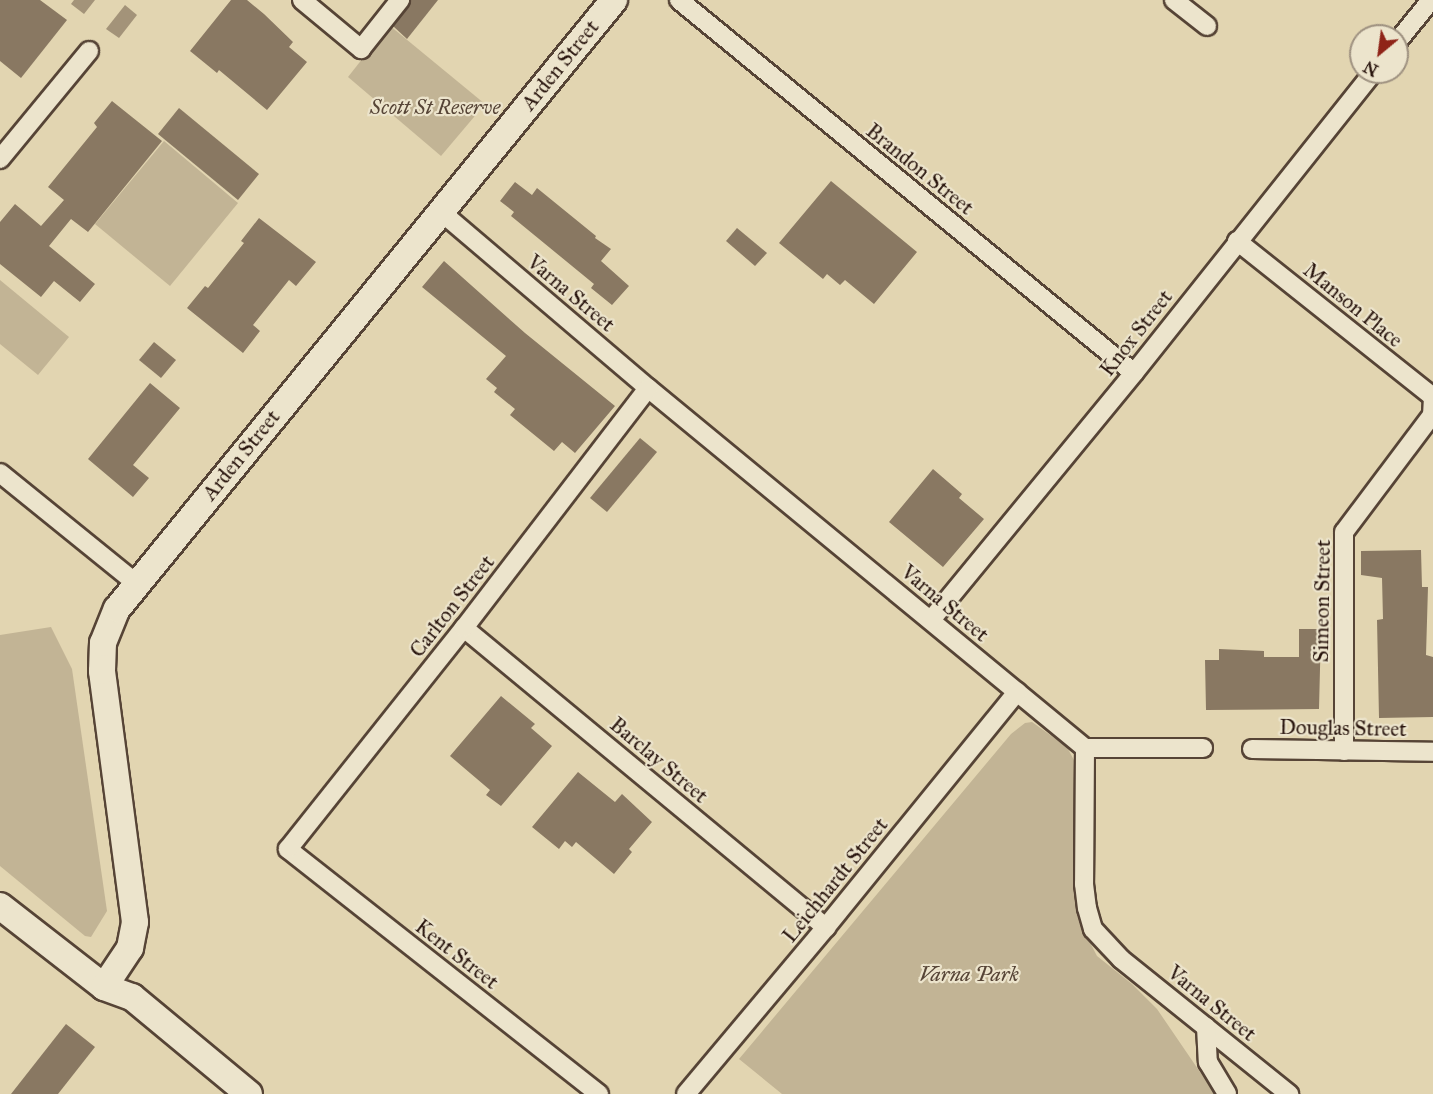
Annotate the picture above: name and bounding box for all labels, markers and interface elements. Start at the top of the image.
street label: Arden Street [516,15,604,115]
north arrow [1349,24,1409,84]
text: N [1360,57,1382,80]
park label: Scott St Reserve [370,94,500,120]
street label: Brandon Street [861,118,979,220]
street label: Varna Street [522,249,620,337]
street label: Manson Place [1298,257,1408,353]
street label: Knox Street [1094,285,1178,381]
street label: Arden Street [197,405,285,505]
street label: Simeon Street [1308,539,1336,663]
street label: Carlton Street [404,550,500,662]
street label: Varna Street [896,559,994,647]
street label: Barclay Street [605,712,713,808]
street label: Douglas Street [1279,714,1407,742]
street label: Leichhardt Street [777,812,893,948]
street label: Kent Street [410,914,504,994]
street label: Varna Street [1163,960,1261,1046]
park label: Varna Park [919,961,1019,987]

